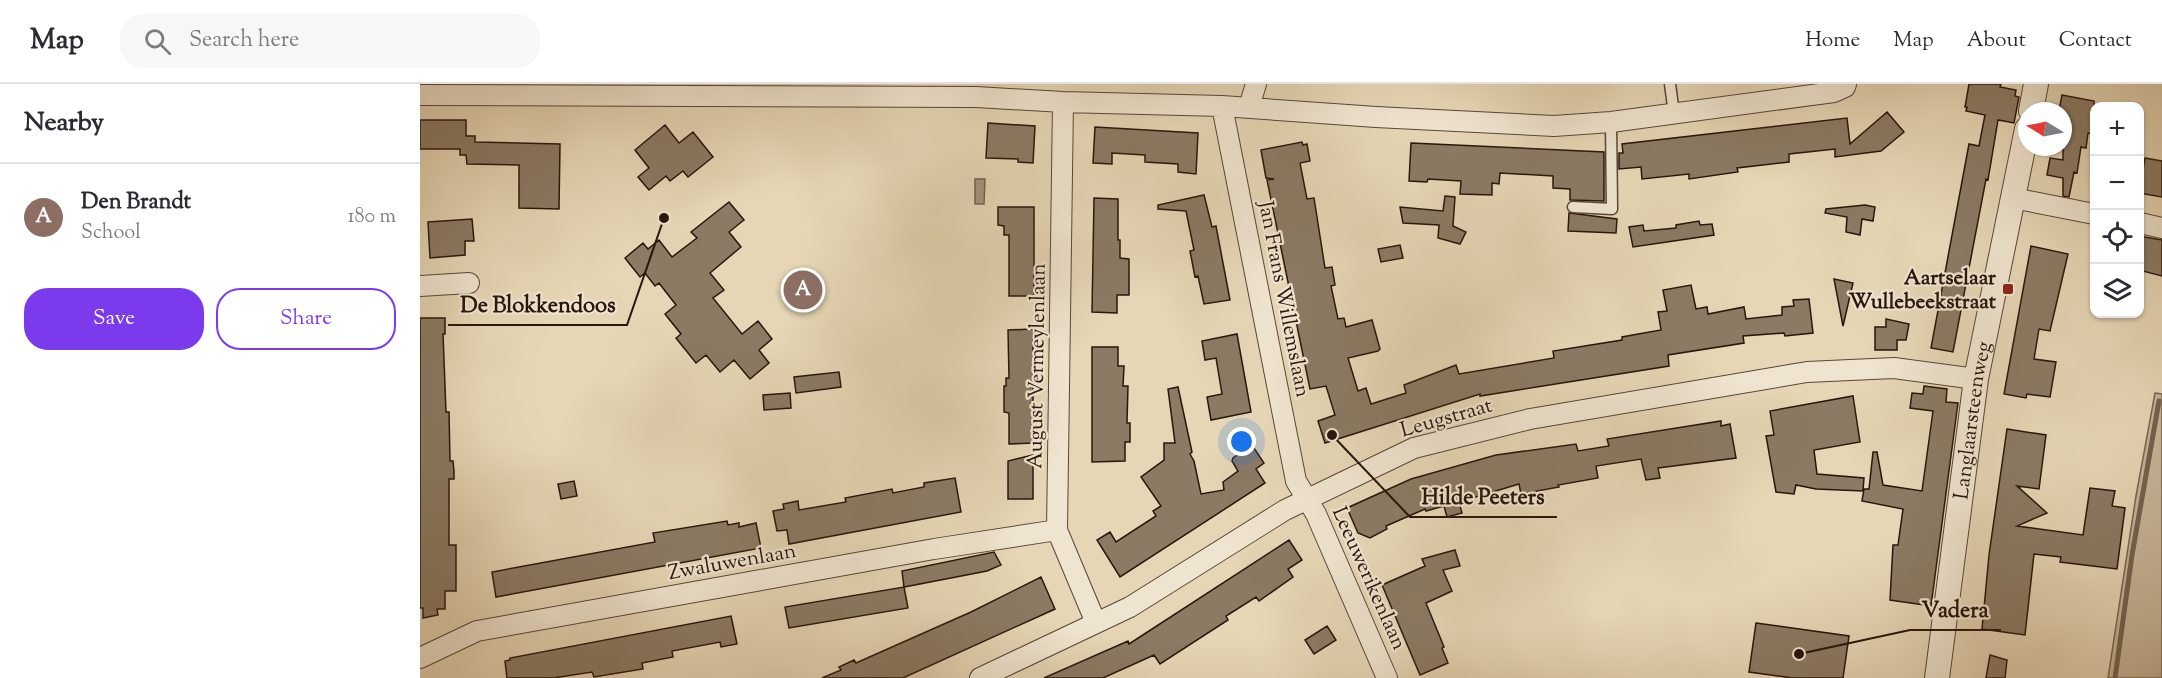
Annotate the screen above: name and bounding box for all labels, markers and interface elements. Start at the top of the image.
search box [120,14,540,68]
text: Map [30,21,84,61]
icon: search [141,25,174,58]
text: Search here [189,25,299,57]
text: Home [1805,26,1860,56]
text: Map [1893,26,1934,56]
text: About [1967,26,2026,56]
text: Contact [2059,26,2132,56]
north arrow [2018,102,2072,156]
map controls [2090,102,2144,318]
button: + [2090,102,2144,156]
text: Nearby [24,105,104,142]
button: − [2090,156,2144,210]
text: Den Brandt [81,187,191,219]
street label: Jan Frans Willemslaan [1249,198,1317,400]
text: A [35,203,52,232]
text: 180 m [348,203,396,232]
button: locate [2090,210,2144,264]
text: School [81,219,141,248]
street label: August Vermeylenlaan [1021,263,1055,469]
place label: Aartselaar Wullebeekstraat [1849,264,1997,318]
button: layers [2090,264,2144,318]
pin: A [784,268,823,312]
marker: Aartselaar Wullebeekstraat [2001,282,2015,296]
callout: De Blokkendoos [448,285,627,325]
button: Save [24,288,204,350]
button: Share [216,288,396,350]
text: De Blokkendoos [460,291,616,323]
street label: Langlaarsteenweg [1947,339,2000,502]
street label: Leugstraat [1397,391,1496,446]
your location [1227,427,1256,456]
callout: Hilde Peeters [1410,477,1557,517]
text: Hilde Peeters [1421,483,1545,515]
street label: Leeuwerikenlaan [1323,502,1413,655]
street label: Zwaluwenlaan [666,537,799,589]
callout: Vadera [1910,590,2001,630]
text: Vadera [1921,596,1989,628]

